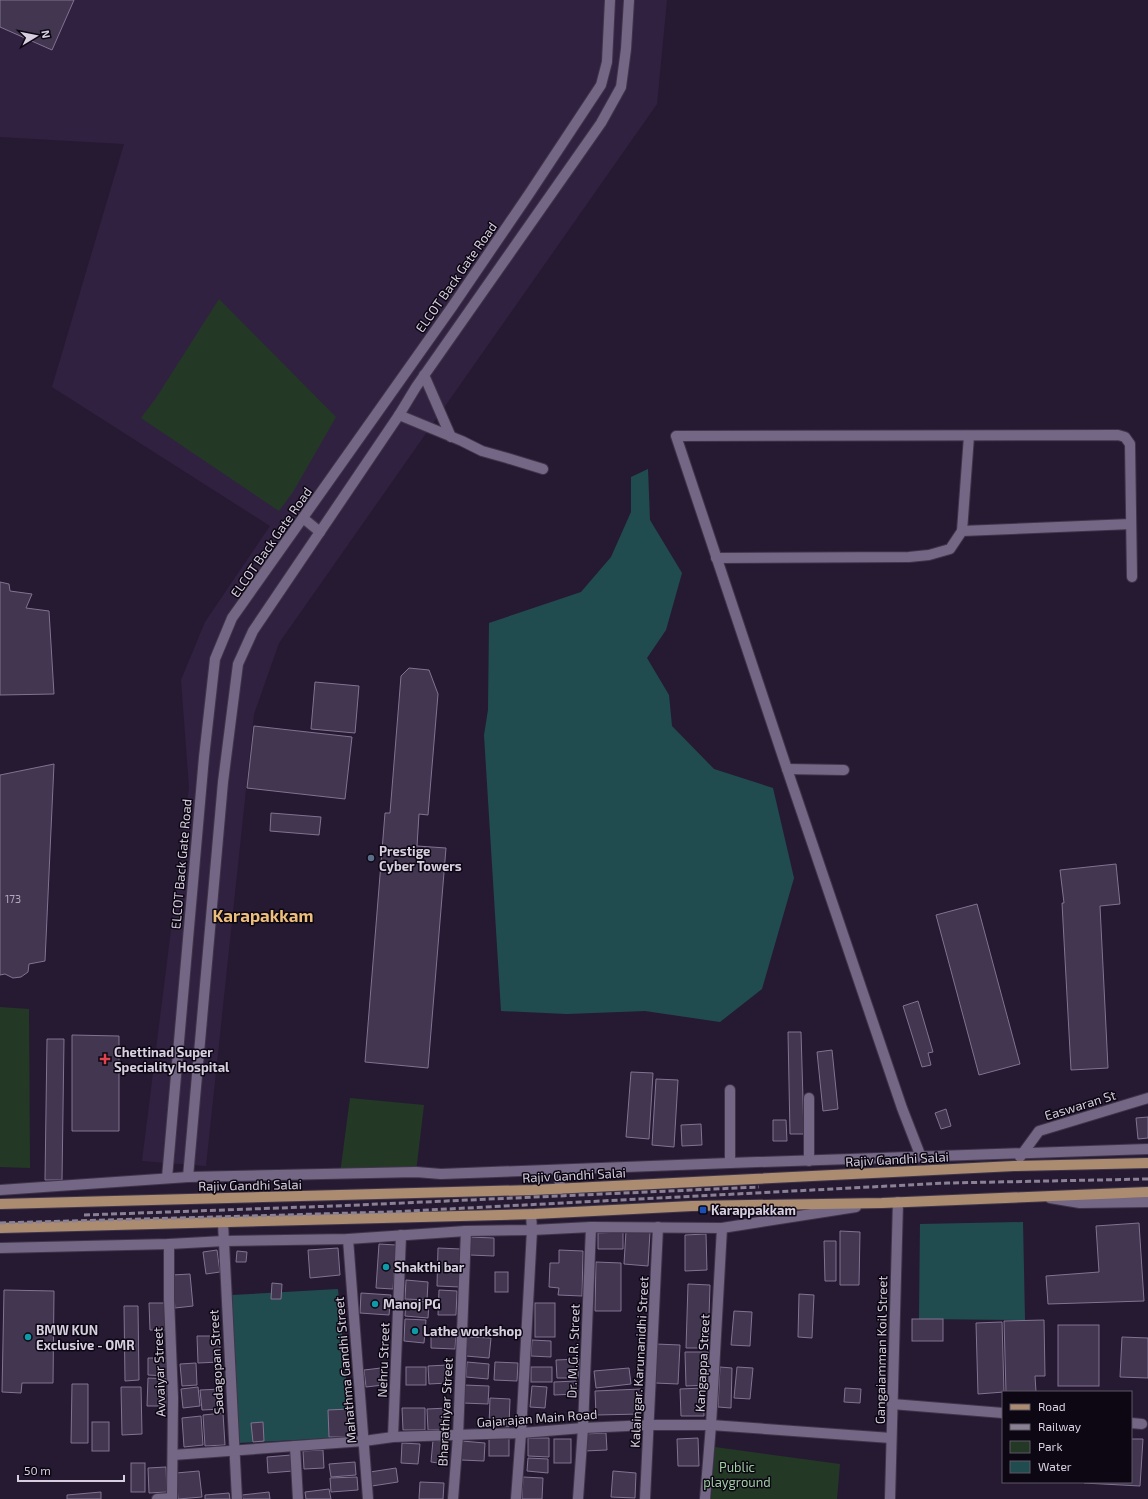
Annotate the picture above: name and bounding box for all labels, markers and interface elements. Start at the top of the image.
north arrow [16,16,56,56]
text: N [39,29,53,39]
street label: ELCOT Back Gate Road [412,219,500,335]
street label: ELCOT Back Gate Road [227,484,315,600]
street label: ELCOT Back Gate Road [167,798,195,930]
place label: Prestige Cyber Towers [379,843,462,874]
marker: Prestige Cyber Towers [366,853,376,863]
house number: 173 [5,892,21,905]
district label: Karapakkam [213,905,313,925]
place label: Chettinad Super Speciality Hospital [114,1044,230,1075]
marker: Chettinad Super Speciality Hospital [99,1053,111,1065]
street label: Easwaran St [1042,1087,1118,1123]
street label: Rajiv Gandhi Salai [845,1148,949,1170]
street label: Rajiv Gandhi Salai [522,1164,626,1186]
street label: Rajiv Gandhi Salai [198,1176,302,1194]
place label: Karappakkam [711,1202,796,1218]
marker: Karappakkam [698,1205,708,1215]
place label: Shakthi bar [394,1259,465,1275]
marker: Shakthi bar [381,1262,391,1272]
street label: Kalaingar. Karunanidhi Street [627,1276,651,1448]
street label: Gangaiamman Koil Street [872,1276,890,1424]
street label: Mahathma Gandhi Street [331,1296,359,1444]
place label: Manoj PG [383,1296,441,1312]
marker: Manoj PG [370,1299,380,1309]
street label: Dr. M.G.R. Street [563,1303,583,1399]
street label: Sadagopan Street [205,1309,227,1415]
street label: Kangappa Street [691,1314,713,1412]
place label: BMW KUN Exclusive - OMR [36,1322,135,1353]
street label: Nehru Street [374,1322,392,1398]
place label: Lathe workshop [423,1323,522,1339]
marker: Lathe workshop [410,1326,420,1336]
street label: Avvaiyar Street [149,1327,169,1417]
marker: BMW KUN Exclusive - OMR [23,1332,33,1342]
street label: Bharathiyar Street [434,1357,456,1467]
legend [1002,1391,1132,1483]
text: Road [1038,1399,1066,1413]
street label: Gajarajan Main Road [476,1406,598,1430]
text: Railway [1038,1419,1082,1433]
text: Park [1038,1439,1063,1453]
scale bar [18,1457,124,1483]
park label: Public playground [703,1459,771,1490]
text: Water [1038,1459,1072,1473]
text: 50 m [24,1463,51,1477]

